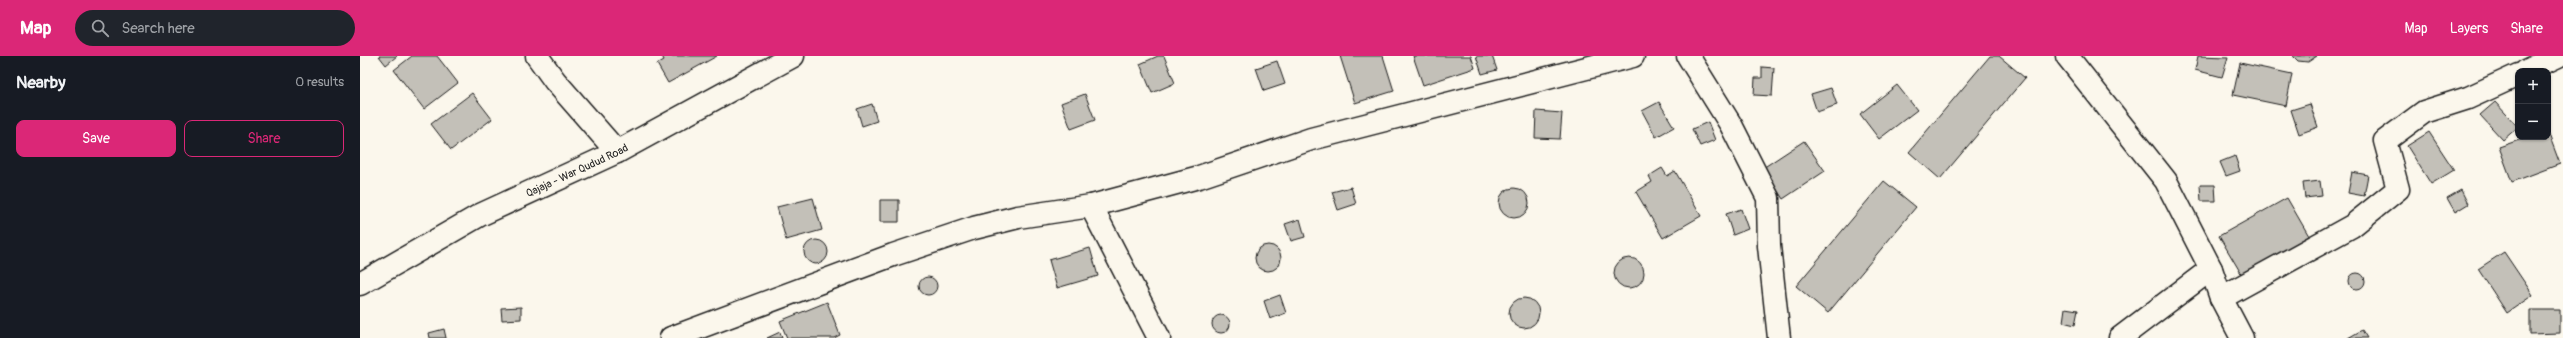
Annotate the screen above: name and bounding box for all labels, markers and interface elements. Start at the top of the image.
search box [75,10,355,46]
text: Map [20,16,51,40]
icon: search [89,17,111,39]
text: Search here [121,19,195,38]
text: Map [2405,20,2428,37]
text: Layers [2450,20,2488,37]
text: Share [2510,20,2543,37]
map controls [2515,68,2551,140]
button: + [2515,68,2551,104]
text: Nearby [16,72,65,93]
text: 0 results [295,74,344,90]
button: − [2515,104,2551,140]
button: Save [16,120,176,157]
button: Share [184,120,344,157]
street label: Qajaja - War Qudud Road [524,141,630,200]

